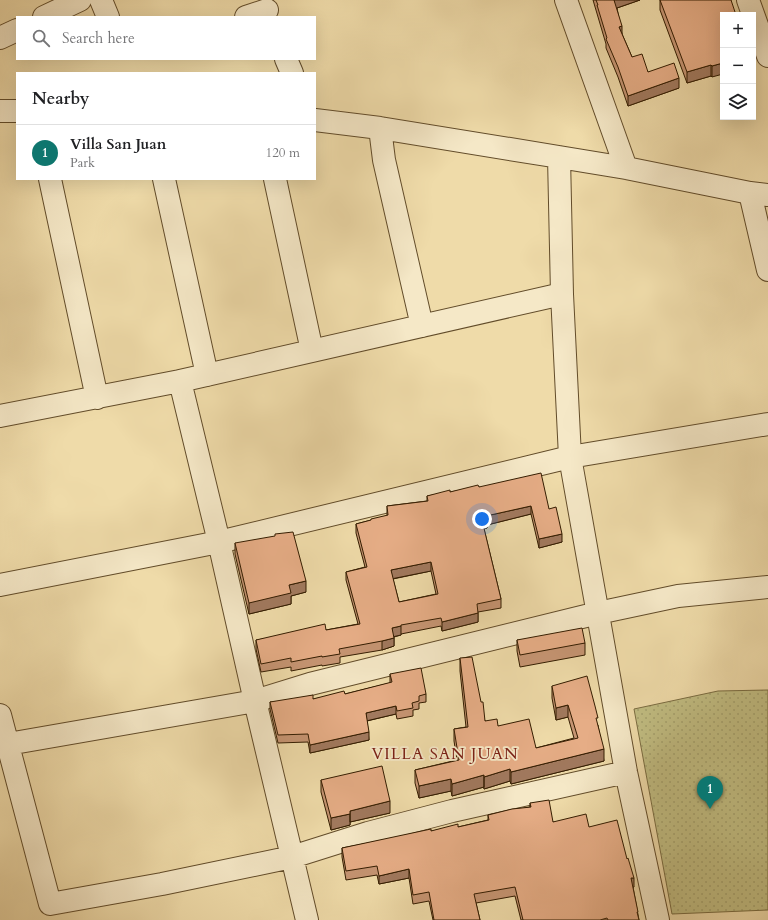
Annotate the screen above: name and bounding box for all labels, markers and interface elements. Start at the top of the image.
map controls [720,12,756,120]
button: + [720,12,756,48]
search box [16,16,316,60]
icon: search [30,27,52,49]
text: Search here [62,28,135,48]
button: − [720,48,756,84]
button: layers [720,84,756,120]
text: Nearby [32,87,89,110]
text: Villa San Juan [70,134,166,154]
text: 1 [42,144,48,162]
text: 120 m [266,144,300,162]
text: Park [70,154,95,172]
your location [472,509,492,529]
district label: VILLA SAN JUAN [371,743,519,765]
pin: 1 [697,776,723,809]

